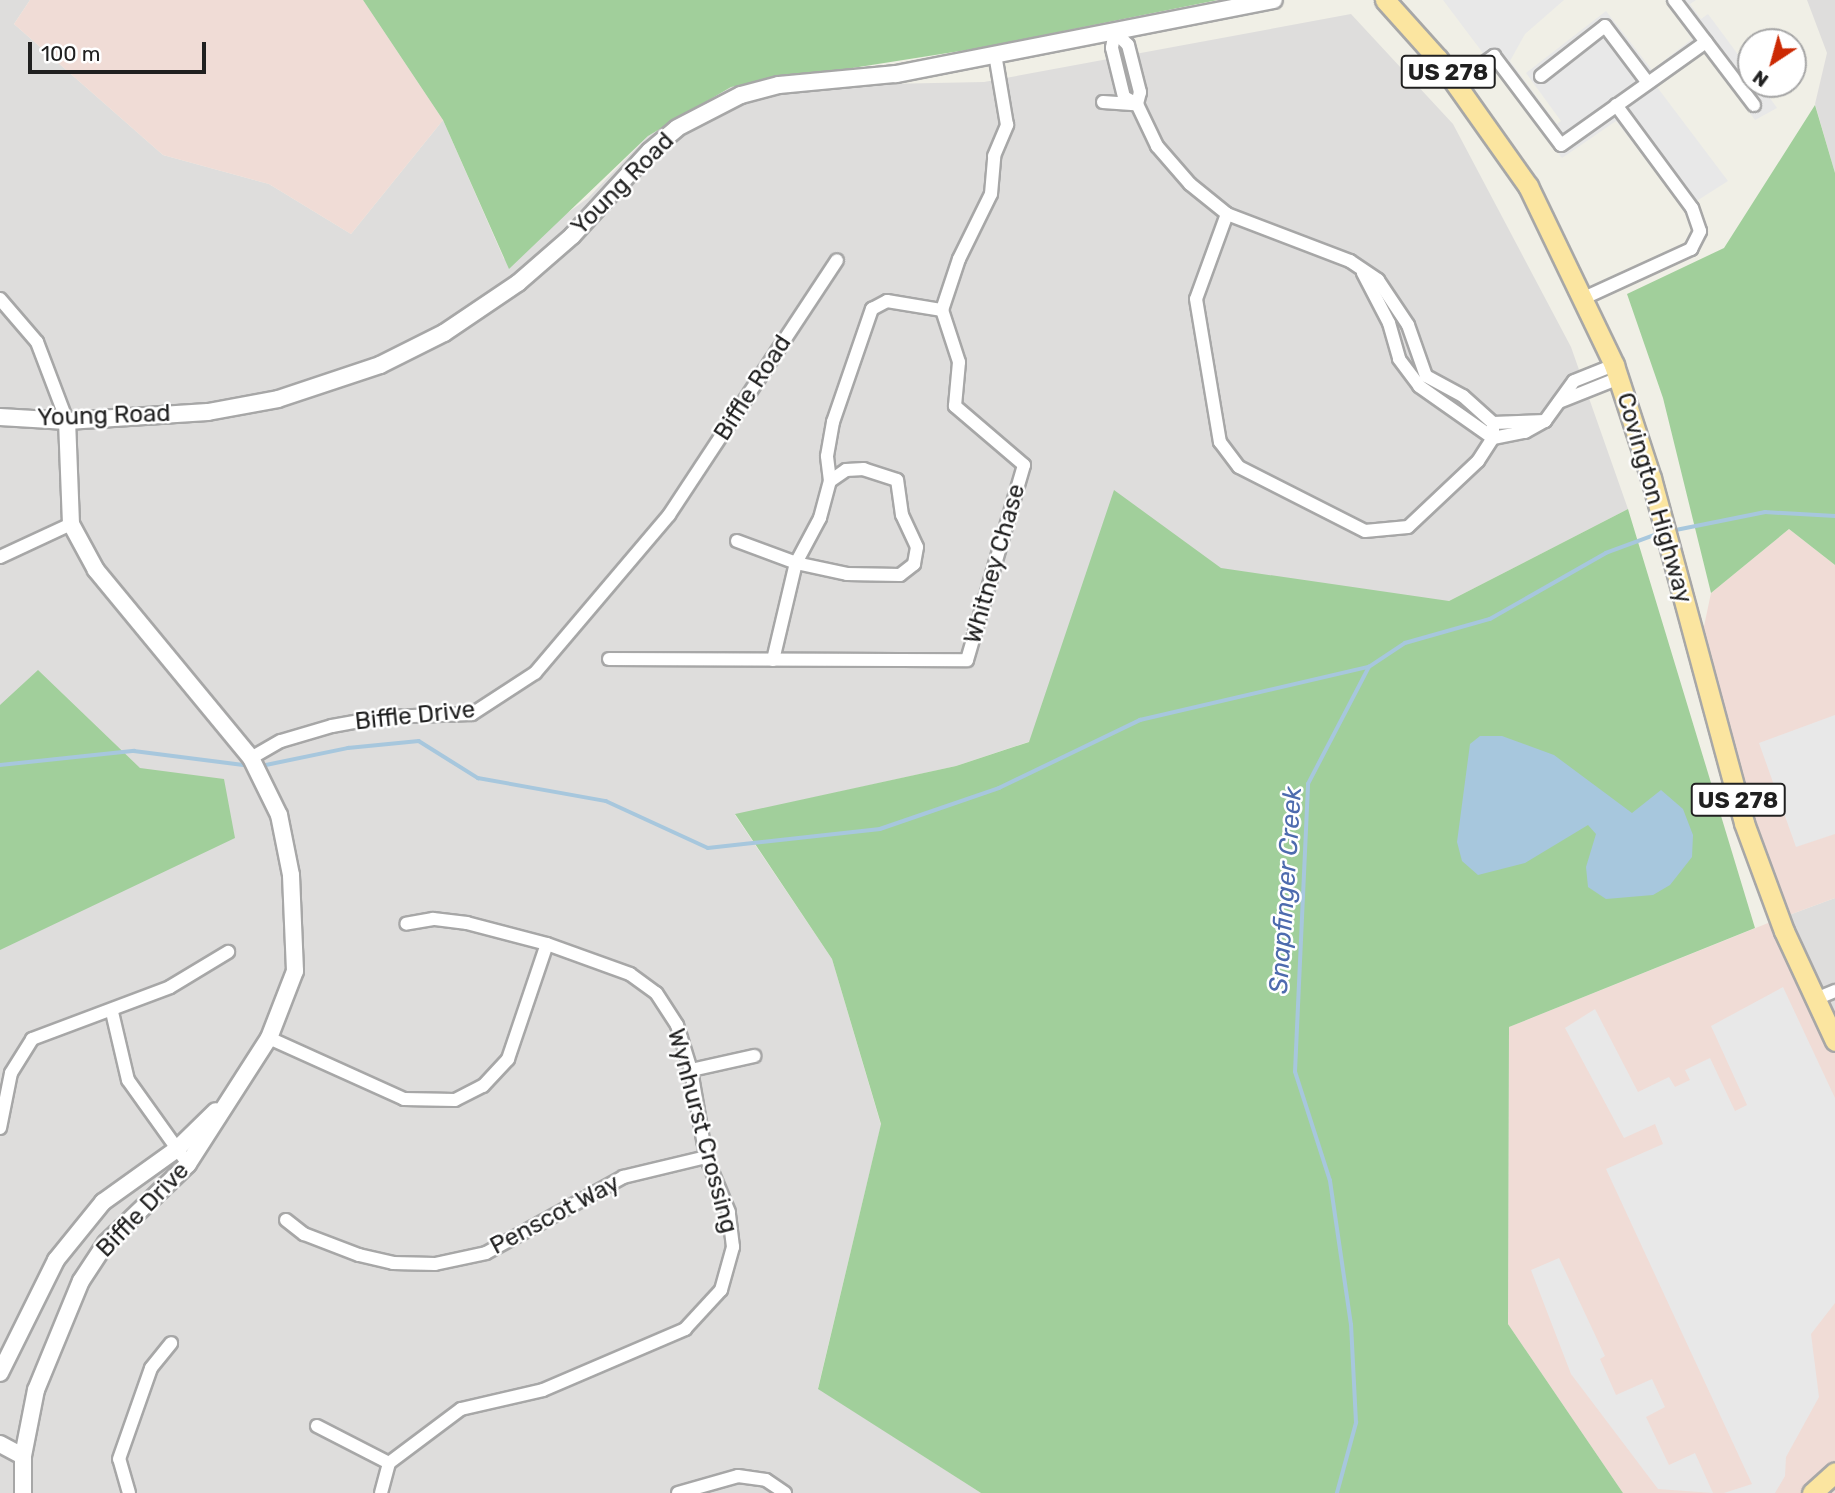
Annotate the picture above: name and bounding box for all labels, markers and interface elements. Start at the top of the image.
scale bar [32,28,210,72]
north arrow [1737,28,1807,98]
text: 100 m [41,41,100,66]
road number: US 278 [1399,53,1497,92]
text: N [1748,65,1773,92]
street label: Young Road [566,127,680,241]
street label: Biffle Road [708,330,798,446]
street label: Covington Highway [1610,389,1698,607]
street label: Young Road [37,399,171,433]
street label: Whitney Chase [958,481,1032,647]
street label: Biffle Drive [353,695,477,737]
road number: US 278 [1689,780,1787,820]
water label: Snapfinger Creek [1263,785,1309,995]
street label: Wynhurst Crossing [661,1026,743,1236]
street label: Biffle Drive [91,1157,195,1263]
street label: Penscot Way [485,1169,625,1261]

